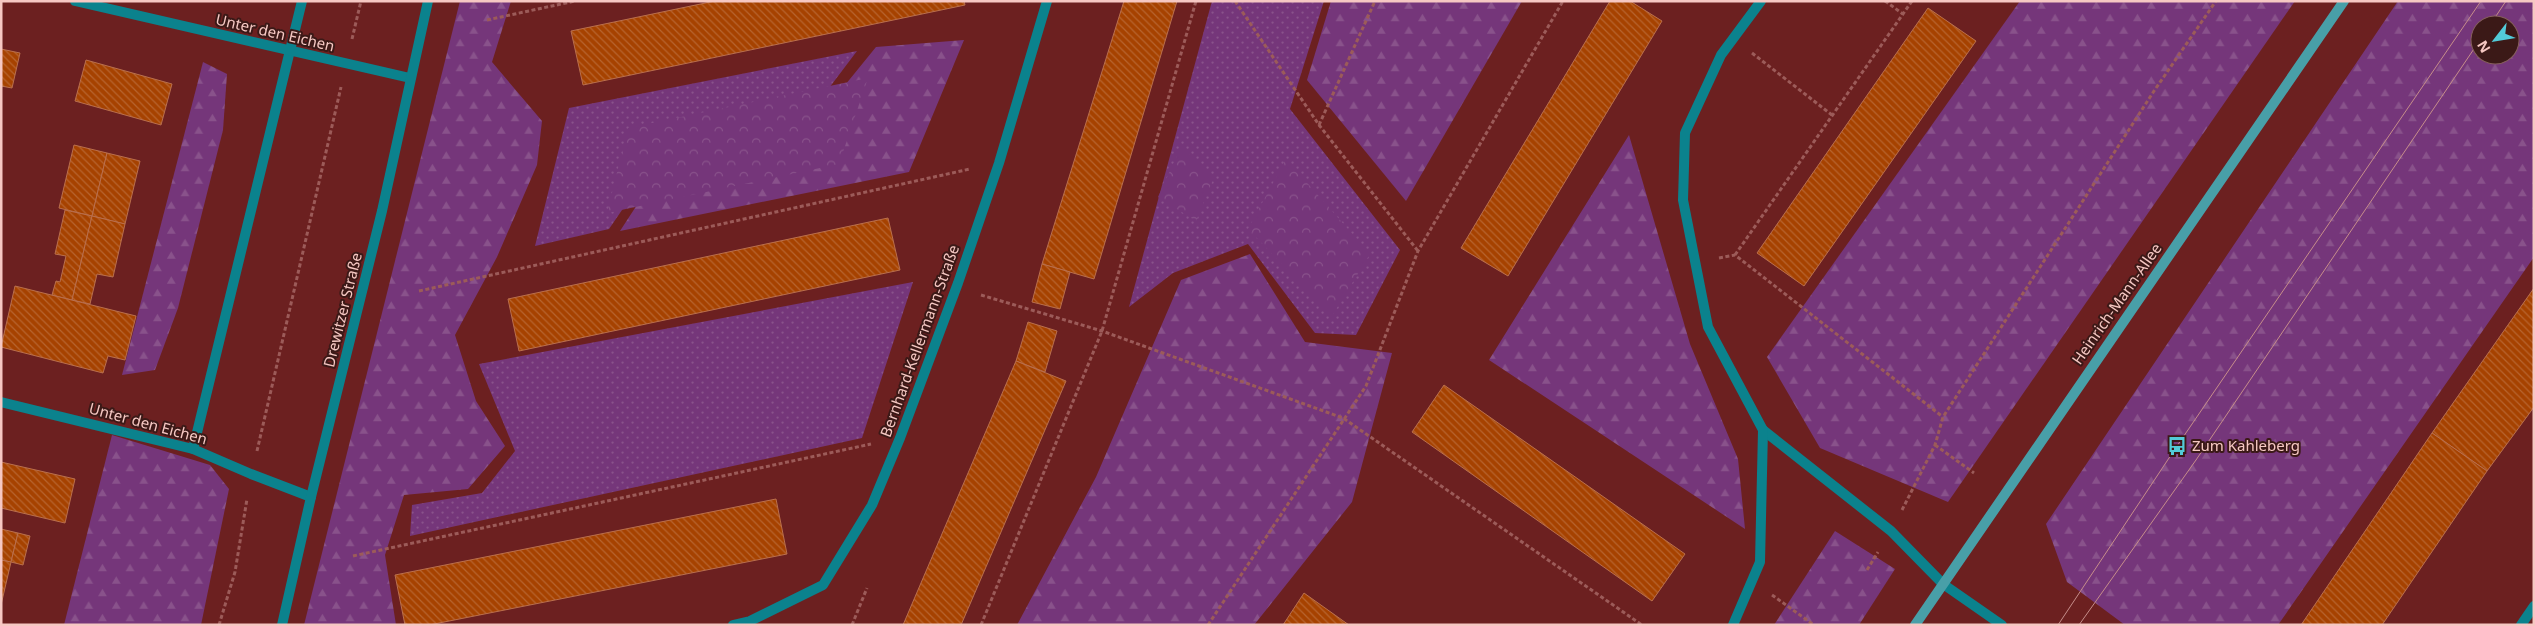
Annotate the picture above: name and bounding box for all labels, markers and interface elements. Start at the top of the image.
street label: Unter den Eichen [214,9,337,55]
north arrow [2470,15,2520,65]
text: N [2472,37,2495,57]
street label: Heinrich-Mann-Allee [2067,239,2166,368]
street label: Bernhard-Kellermann-Straße [875,242,963,440]
street label: Drewitzer Straße [318,250,366,369]
street label: Unter den Eichen [87,398,210,448]
bus stop icon: Zum Kahleberg [2166,435,2188,457]
place label: Zum Kahleberg [2192,435,2300,455]

